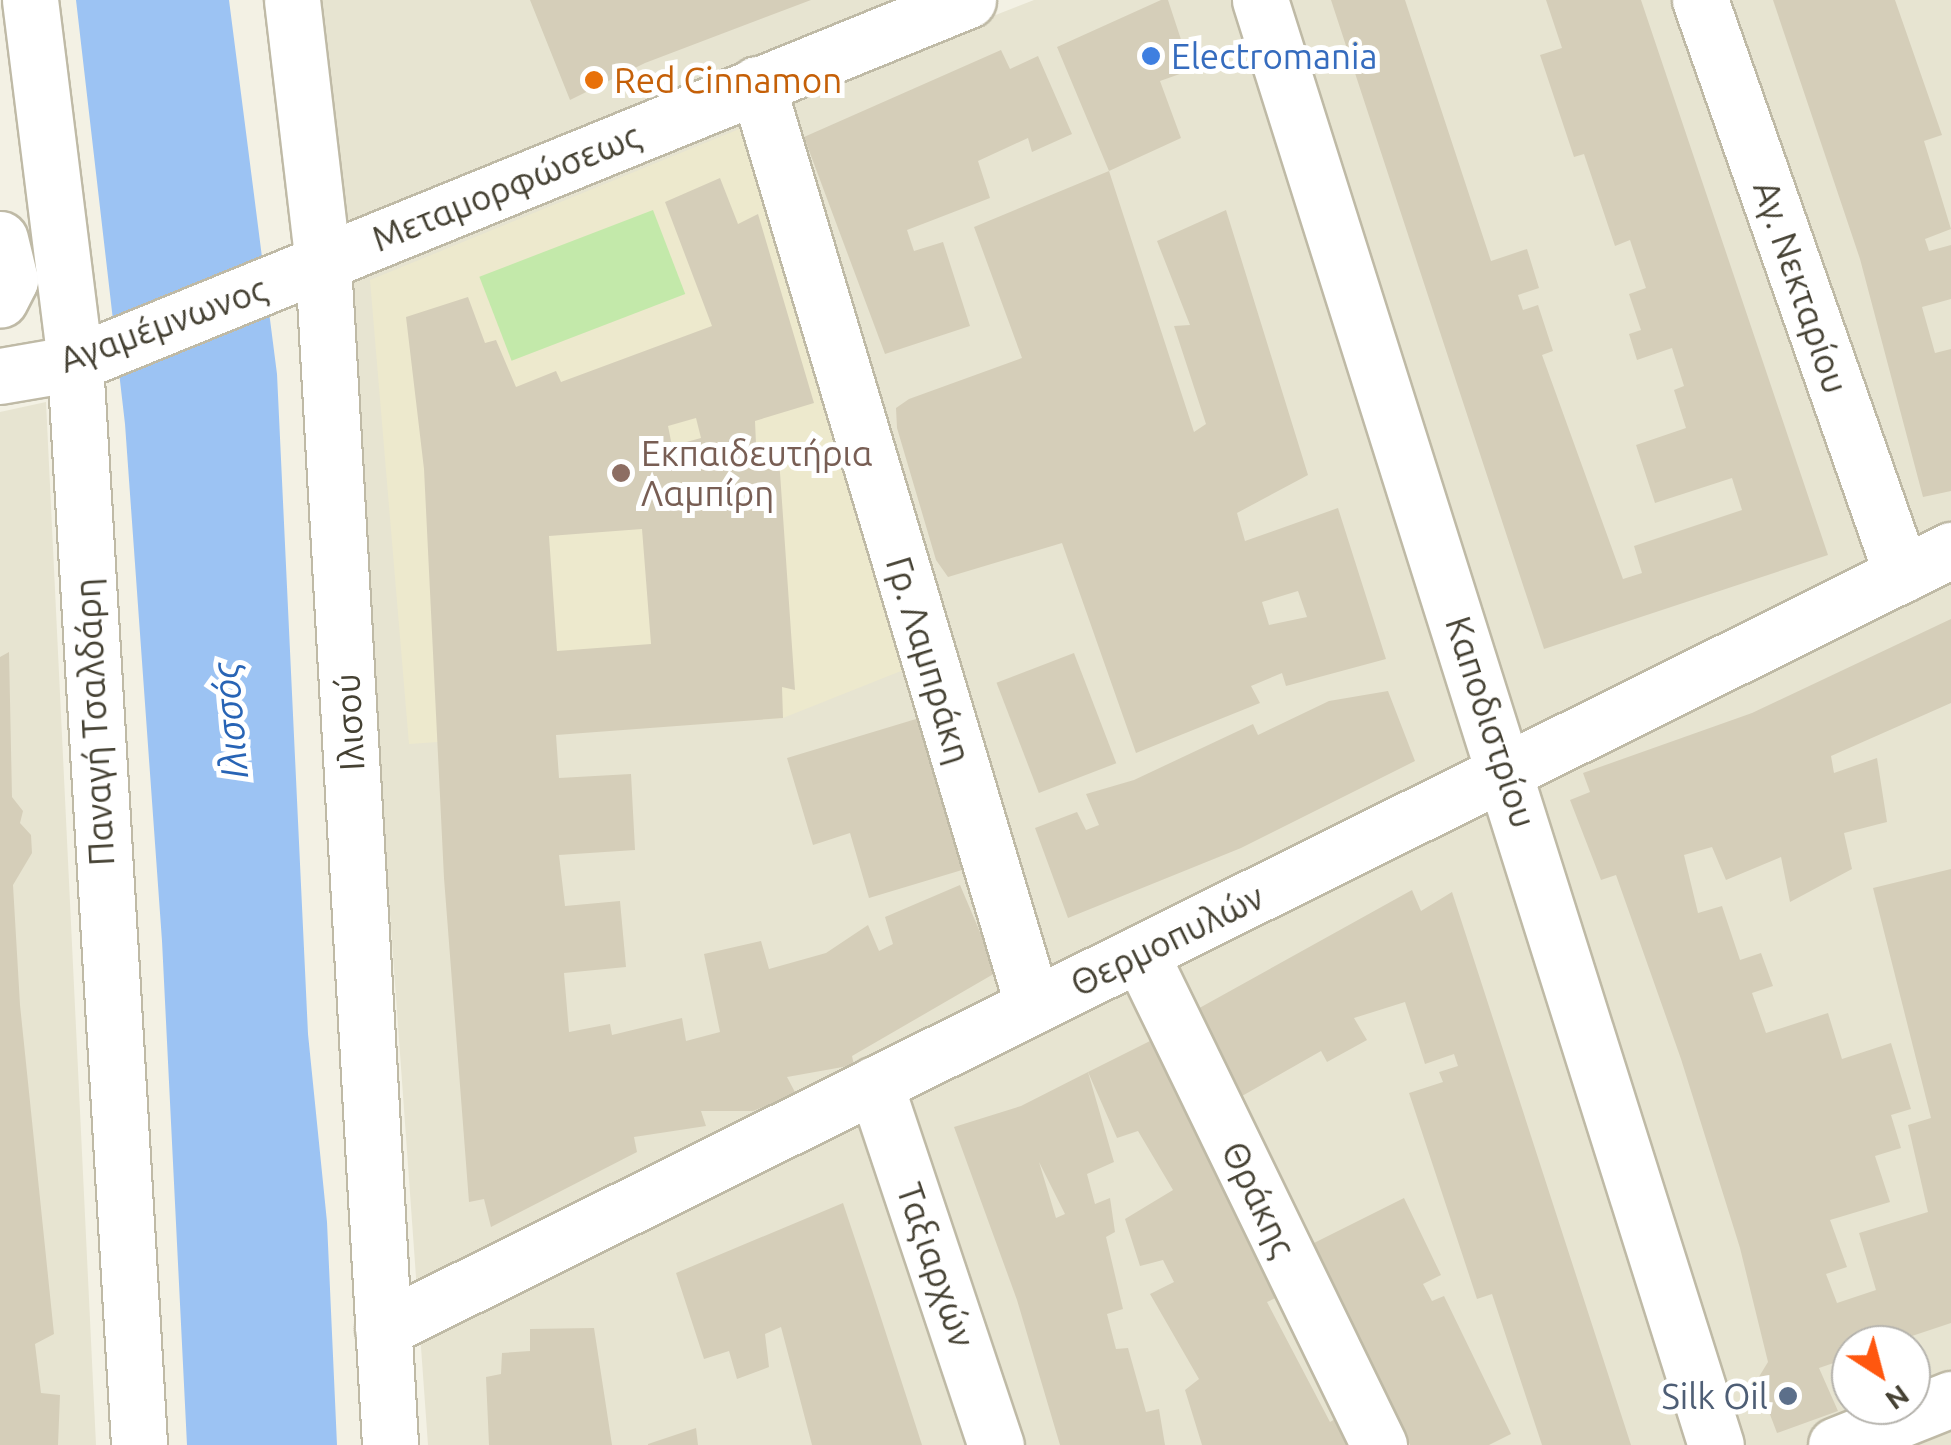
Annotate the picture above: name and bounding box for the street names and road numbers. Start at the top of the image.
street label: Μεταμορφώσεως [366,114,646,260]
street label: Αγ. Νεκταρίου [1745,175,1857,399]
street label: Αγαμέμνωνος [54,267,272,381]
street label: Γρ. Λαμπράκη [878,552,980,768]
street label: Παναγή Τσαλδάρη [65,577,123,867]
street label: Καποδιστρίου [1437,611,1545,833]
street label: Ιλισού [325,672,373,772]
street label: Θερμοπυλών [1064,875,1270,1005]
street label: Θράκης [1213,1135,1305,1263]
street label: Ταξιαρχών [888,1177,984,1353]

